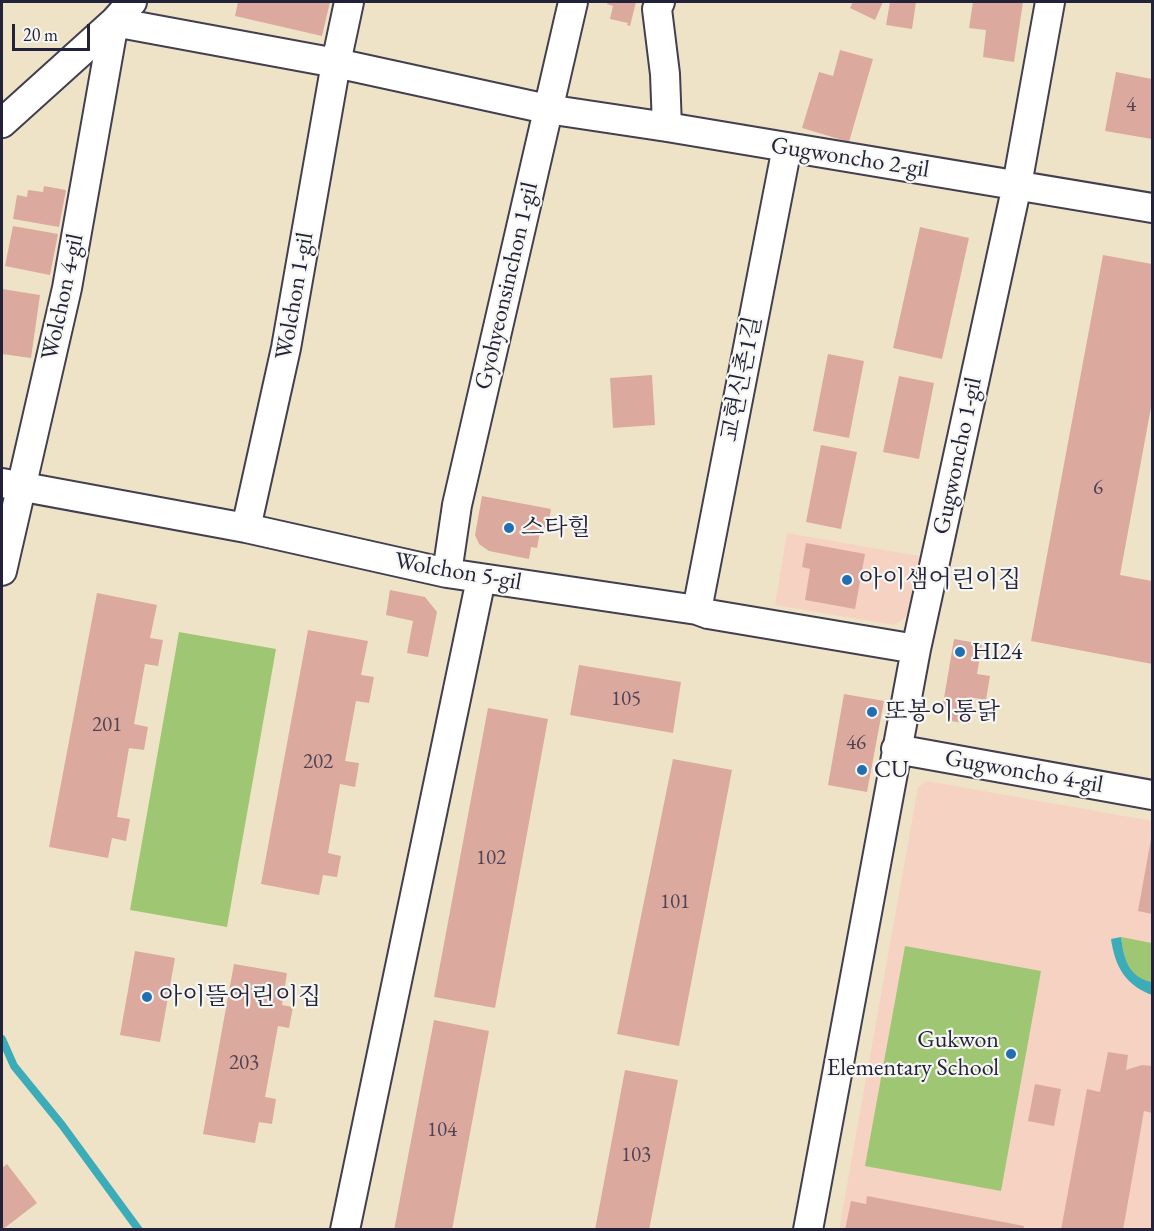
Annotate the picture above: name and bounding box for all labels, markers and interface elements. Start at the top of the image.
scale bar [15,12,93,50]
text: 20 m [23,23,58,46]
house number: 4 [1126,92,1136,118]
street label: Gugwoncho 2-gil [769,131,931,185]
street label: Gyohyeonsinchon 1-gil [469,180,545,392]
street label: Wolchon 1-gil [270,230,320,362]
street label: Wolchon 4-gil [36,231,90,363]
street label: 교현신촌1길 [716,314,768,444]
street label: Gugwoncho 1-gil [927,375,989,537]
house number: 6 [1093,475,1103,501]
place label: 스타힐 [521,514,591,542]
marker: 스타힐 [502,521,516,535]
street label: Wolchon 5-gil [392,547,524,597]
place label: 아이샘어린이집 [859,566,1021,594]
marker: 아이샘어린이집 [840,573,854,587]
place label: HI24 [972,638,1023,666]
marker: HI24 [953,645,967,659]
house number: 105 [611,686,641,712]
place label: 또봉이통닭 [884,698,1000,726]
marker: 또봉이통닭 [865,705,879,719]
house number: 201 [92,712,122,738]
house number: 46 [846,730,866,756]
street label: Gugwoncho 4-gil [943,744,1105,800]
house number: 202 [303,749,333,775]
place label: CU [874,756,909,784]
marker: CU [855,763,869,777]
house number: 102 [476,845,506,871]
house number: 101 [660,889,690,915]
place label: 아이뜰어린이집 [159,983,321,1011]
marker: 아이뜰어린이집 [140,990,154,1004]
place label: Gukwon Elementary School [827,1026,999,1082]
marker: Gukwon Elementary School [1004,1047,1018,1061]
house number: 203 [229,1050,259,1076]
house number: 104 [427,1117,457,1143]
house number: 103 [621,1142,651,1168]

